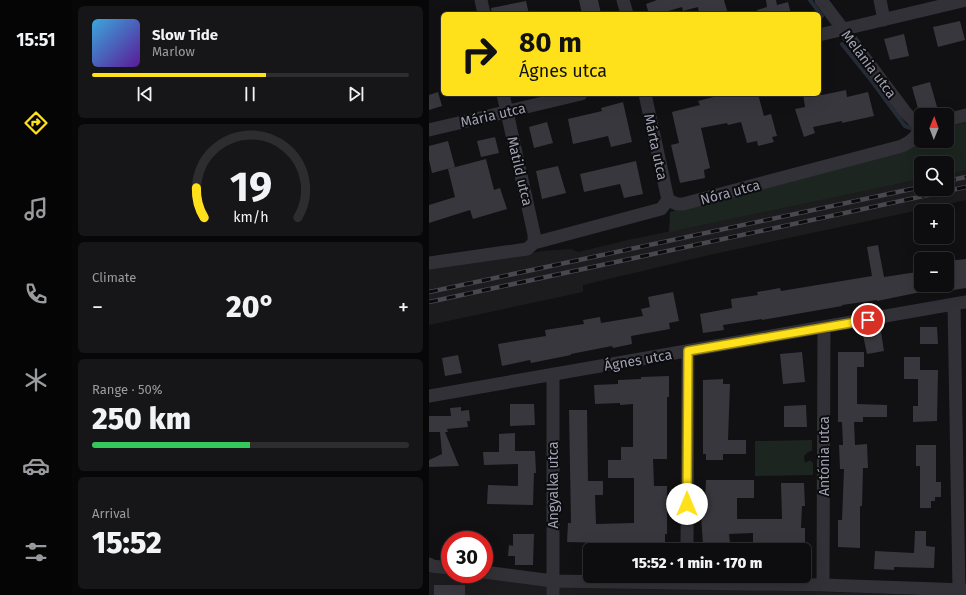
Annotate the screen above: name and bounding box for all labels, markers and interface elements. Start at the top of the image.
text: Slow Tide [152,26,218,44]
text: 80 m [519,26,582,59]
street label: Melánia utca [837,27,900,102]
icon: right [453,28,505,80]
text: 15:51 [16,29,56,51]
text: Marlow [152,44,195,59]
text: Ágnes utca [519,60,607,82]
icon: previous [134,83,156,105]
icon: pause [239,83,261,105]
icon: next [345,83,367,105]
street label: Mária utca [459,100,527,131]
north arrow [914,108,954,148]
map controls [914,108,954,292]
icon: directions [22,109,50,137]
street label: Márta utca [640,112,671,182]
street label: Matild utca [503,135,536,208]
button: search [914,156,954,196]
text: 19 [229,161,272,211]
street label: Nóra utca [698,176,762,209]
icon: music [22,195,50,223]
button: + [914,204,954,244]
text: km/h [233,208,268,225]
button: − [914,252,954,292]
text: Climate [92,270,136,285]
icon: phone [22,280,50,308]
text: 20° [226,289,275,325]
text: − [92,294,103,321]
text: + [398,294,409,321]
pin [851,303,885,337]
icon: arrive [857,309,879,331]
street label: Ágnes utca [603,345,673,375]
icon: climate [22,366,50,394]
text: Range · 50% [92,382,163,397]
text: 250 km [92,401,191,437]
street label: Antónia utca [816,416,833,496]
street label: Angyalka utca [545,441,562,529]
icon: car [22,452,50,480]
position arrow [666,483,708,525]
text: Arrival [92,506,130,521]
text: 15:52 [92,525,162,561]
speed limit sign: 30 [441,531,493,583]
icon: filters [22,538,50,566]
text: 15:52 · 1 min · 170 m [632,554,762,572]

